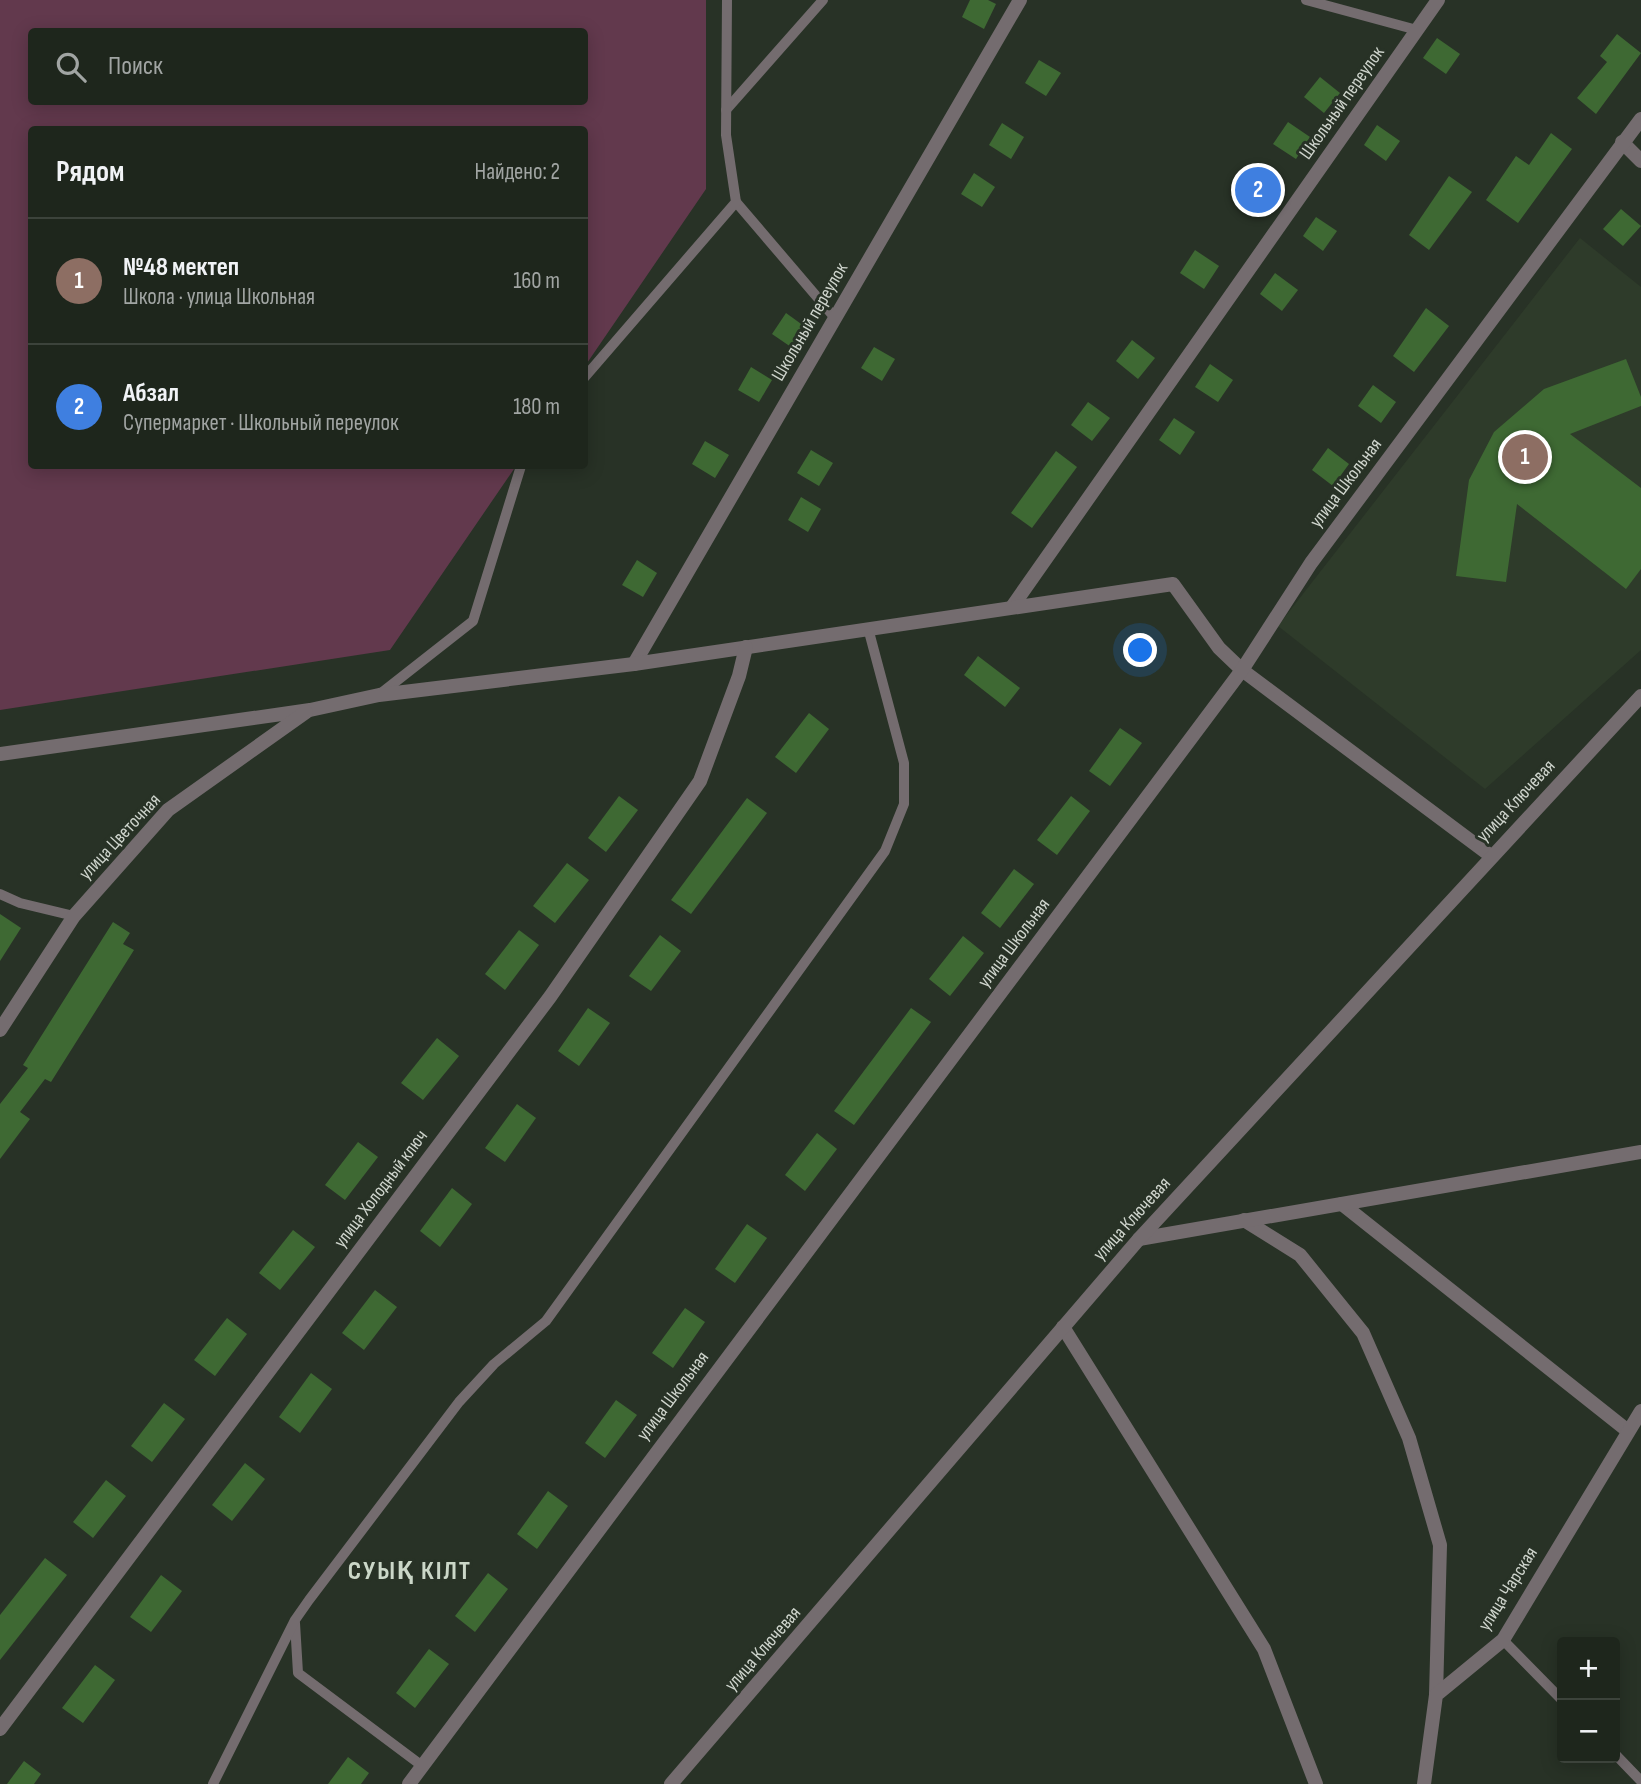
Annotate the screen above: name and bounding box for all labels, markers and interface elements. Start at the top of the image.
search box [28,28,588,105]
street label: Школьный переулок [1295,41,1390,164]
icon: search [52,48,90,86]
text: Поиск [108,51,163,82]
text: Рядом [56,154,124,190]
text: Найдено: 2 [474,158,560,186]
pin: 2 [1235,164,1281,216]
text: №48 мектеп [123,252,239,283]
street label: Школьный переулок [767,258,854,385]
text: 1 [74,267,84,295]
text: 160 m [513,267,560,295]
text: Школа · улица Школьная [123,283,315,311]
text: Абзал [123,378,179,409]
text: 2 [74,393,84,421]
text: 180 m [513,393,560,421]
text: Супермаркет · Школьный переулок [123,409,399,437]
pin: 1 [1502,431,1548,483]
street label: улица Школьная [1305,434,1387,532]
your location [1123,633,1157,667]
street label: улица Ключевая [1472,755,1560,847]
street label: улица Цветочная [74,789,166,885]
street label: улица Школьная [973,894,1055,992]
street label: улица Холодный ключ [329,1126,433,1252]
street label: улица Ключевая [1088,1172,1176,1266]
street label: улица Школьная [632,1347,714,1445]
street label: улица Чарская [1473,1543,1543,1635]
district label: СУЫҚ КІЛТ [348,1556,472,1587]
street label: улица Ключевая [720,1602,806,1696]
map controls [1557,1637,1620,1763]
button: + [1557,1637,1620,1700]
button: − [1557,1700,1620,1763]

